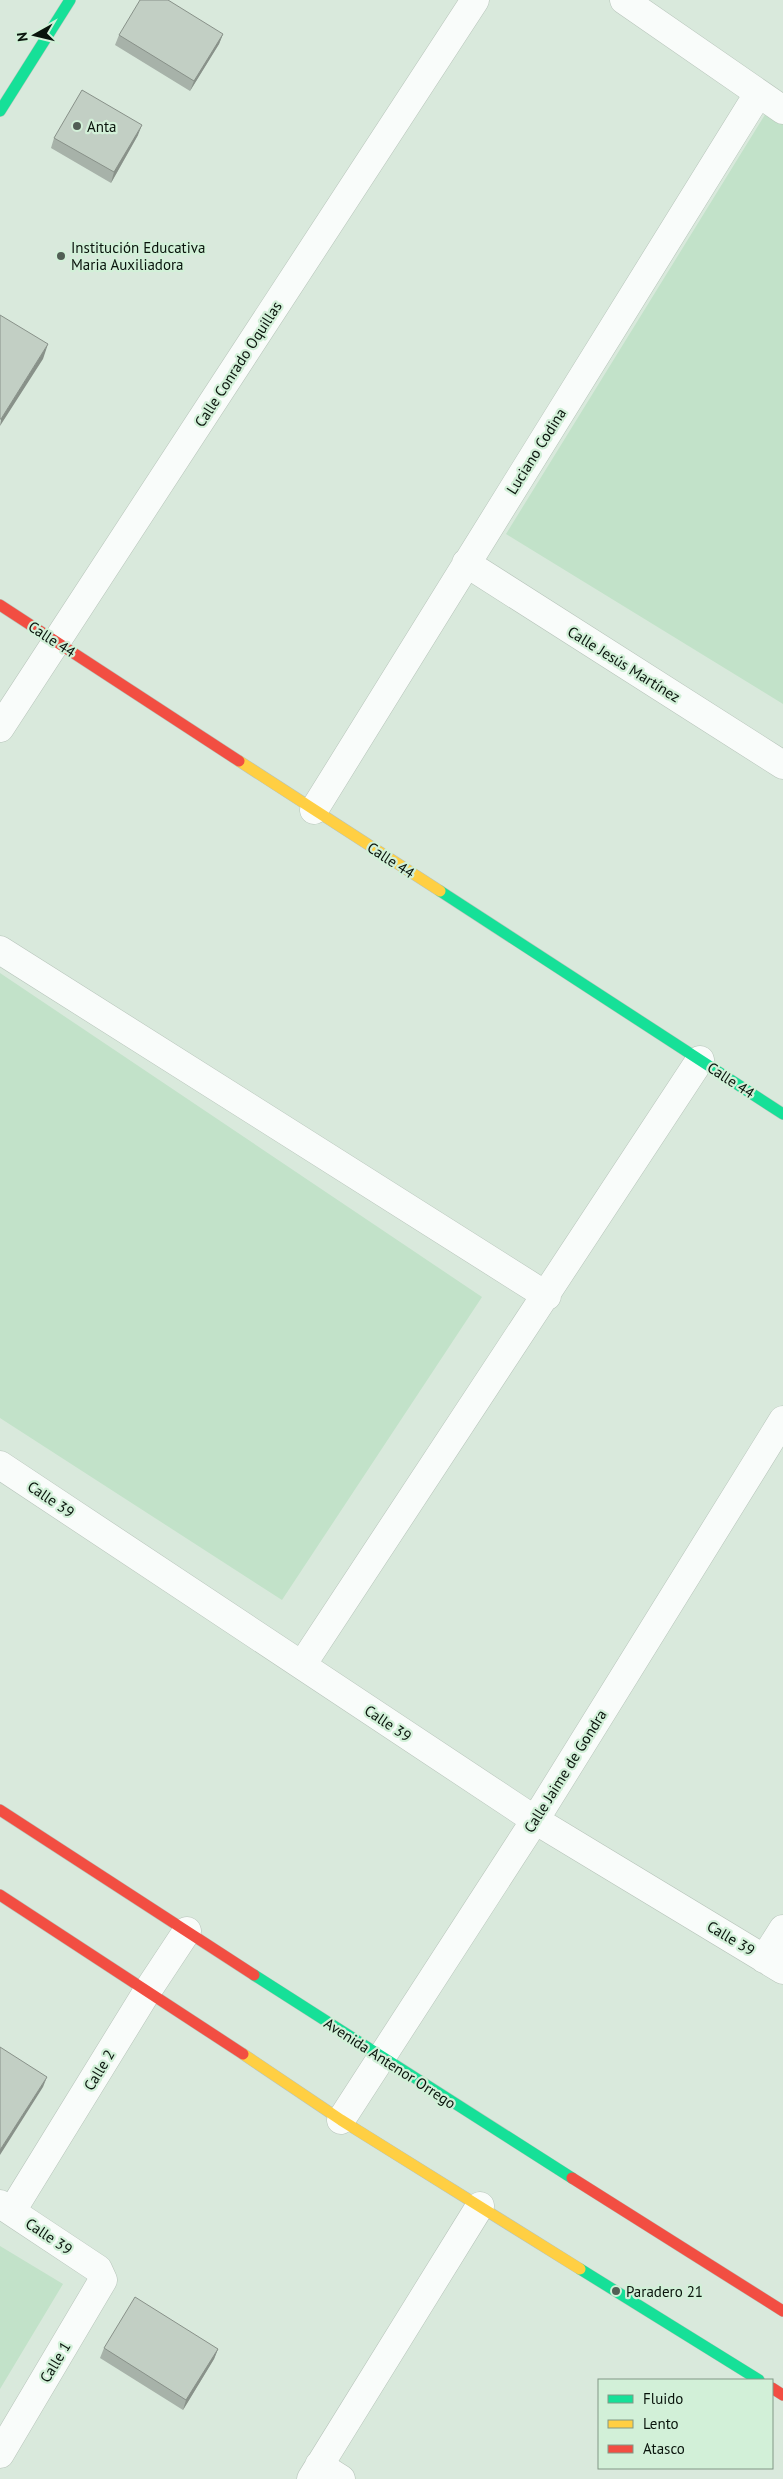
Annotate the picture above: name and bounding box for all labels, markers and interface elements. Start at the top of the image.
north arrow [10,10,60,60]
text: N [13,31,32,43]
place label: Anta [87,117,117,136]
marker: Anta [71,120,83,132]
place label: Institución Educativa Maria Auxiliadora [71,238,205,274]
marker: Institución Educativa Maria Auxiliadora [55,250,67,262]
street label: Calle Conrado Oquillas [190,298,286,430]
street label: Luciano Codina [502,404,570,498]
street label: Calle 44 [25,617,79,661]
street label: Calle Jesús Martínez [564,622,684,706]
street label: Calle 44 [364,838,418,882]
street label: Calle 44 [704,1058,758,1102]
street label: Calle 39 [24,1476,78,1522]
street label: Calle 39 [361,1700,415,1746]
street label: Calle Jaime de Gondra [519,1706,611,1836]
street label: Calle 39 [704,1916,758,1960]
street label: Avenida Antenor Orrego [321,2013,459,2113]
street label: Calle 2 [79,2046,119,2094]
street label: Calle 39 [22,2213,76,2259]
place label: Paradero 21 [626,2282,703,2301]
marker: Paradero 21 [610,2285,622,2297]
street label: Calle 1 [35,2338,75,2386]
legend [598,2379,773,2469]
text: Fluido [643,2389,683,2408]
text: Lento [643,2414,679,2433]
text: Atasco [643,2439,685,2458]

